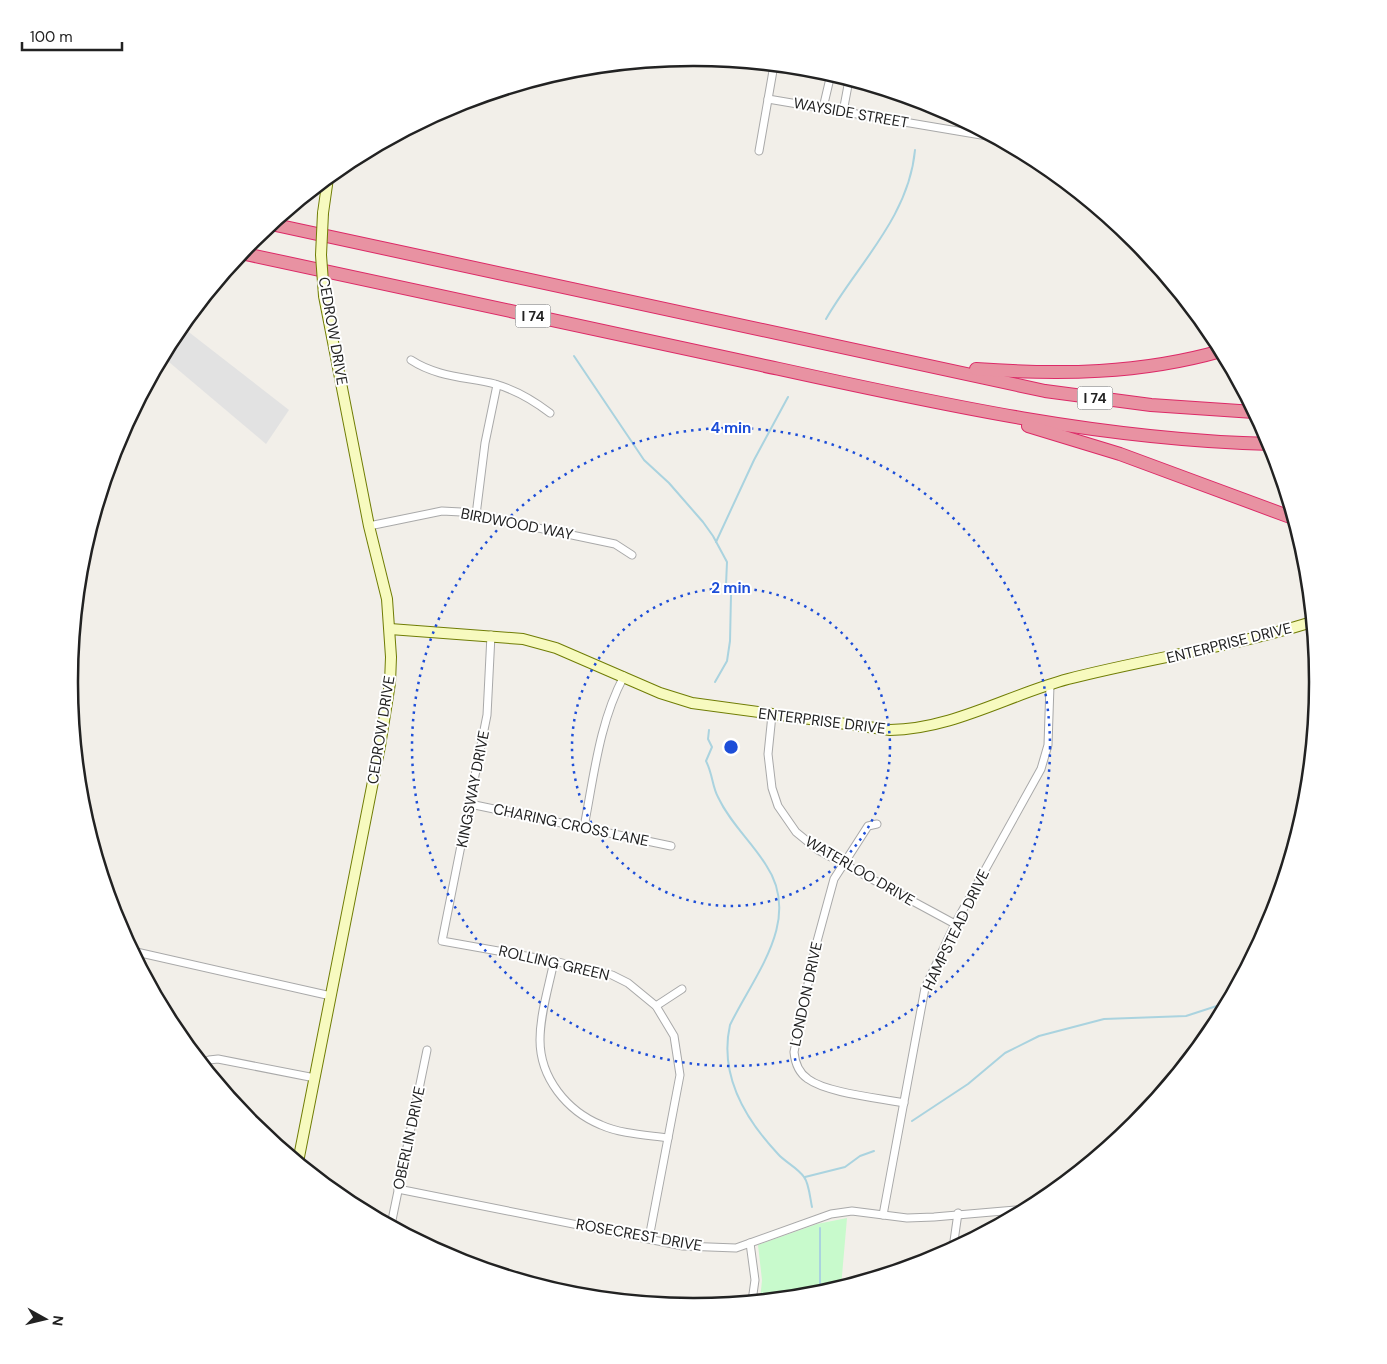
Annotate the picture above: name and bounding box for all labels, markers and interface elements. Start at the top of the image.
scale bar [22,20,122,52]
text: 100 m [30,27,73,47]
street label: WAYSIDE STREET [792,93,910,133]
street label: CEDROW DRIVE [314,275,352,387]
road number: I 74 [516,304,550,328]
road number: I 74 [1078,386,1112,409]
text: 4 min [711,418,751,438]
street label: BIRDWOOD WAY [459,503,575,545]
text: 2 min [711,578,751,598]
street label: ENTERPRISE DRIVE [1164,618,1294,668]
street label: CEDROW DRIVE [363,674,399,786]
street label: ENTERPRISE DRIVE [757,703,887,739]
street label: KINGSWAY DRIVE [452,729,494,849]
centre of rings [722,738,740,756]
street label: CHARING CROSS LANE [491,799,651,851]
street label: WATERLOO DRIVE [802,831,918,911]
street label: HAMPSTEAD DRIVE [918,866,994,994]
street label: LONDON DRIVE [785,940,827,1048]
street label: ROLLING GREEN [497,941,611,985]
street label: OBERLIN DRIVE [388,1085,430,1191]
street label: ROSECREST DRIVE [574,1214,704,1256]
north arrow [20,1294,70,1344]
text: N [48,1314,67,1327]

